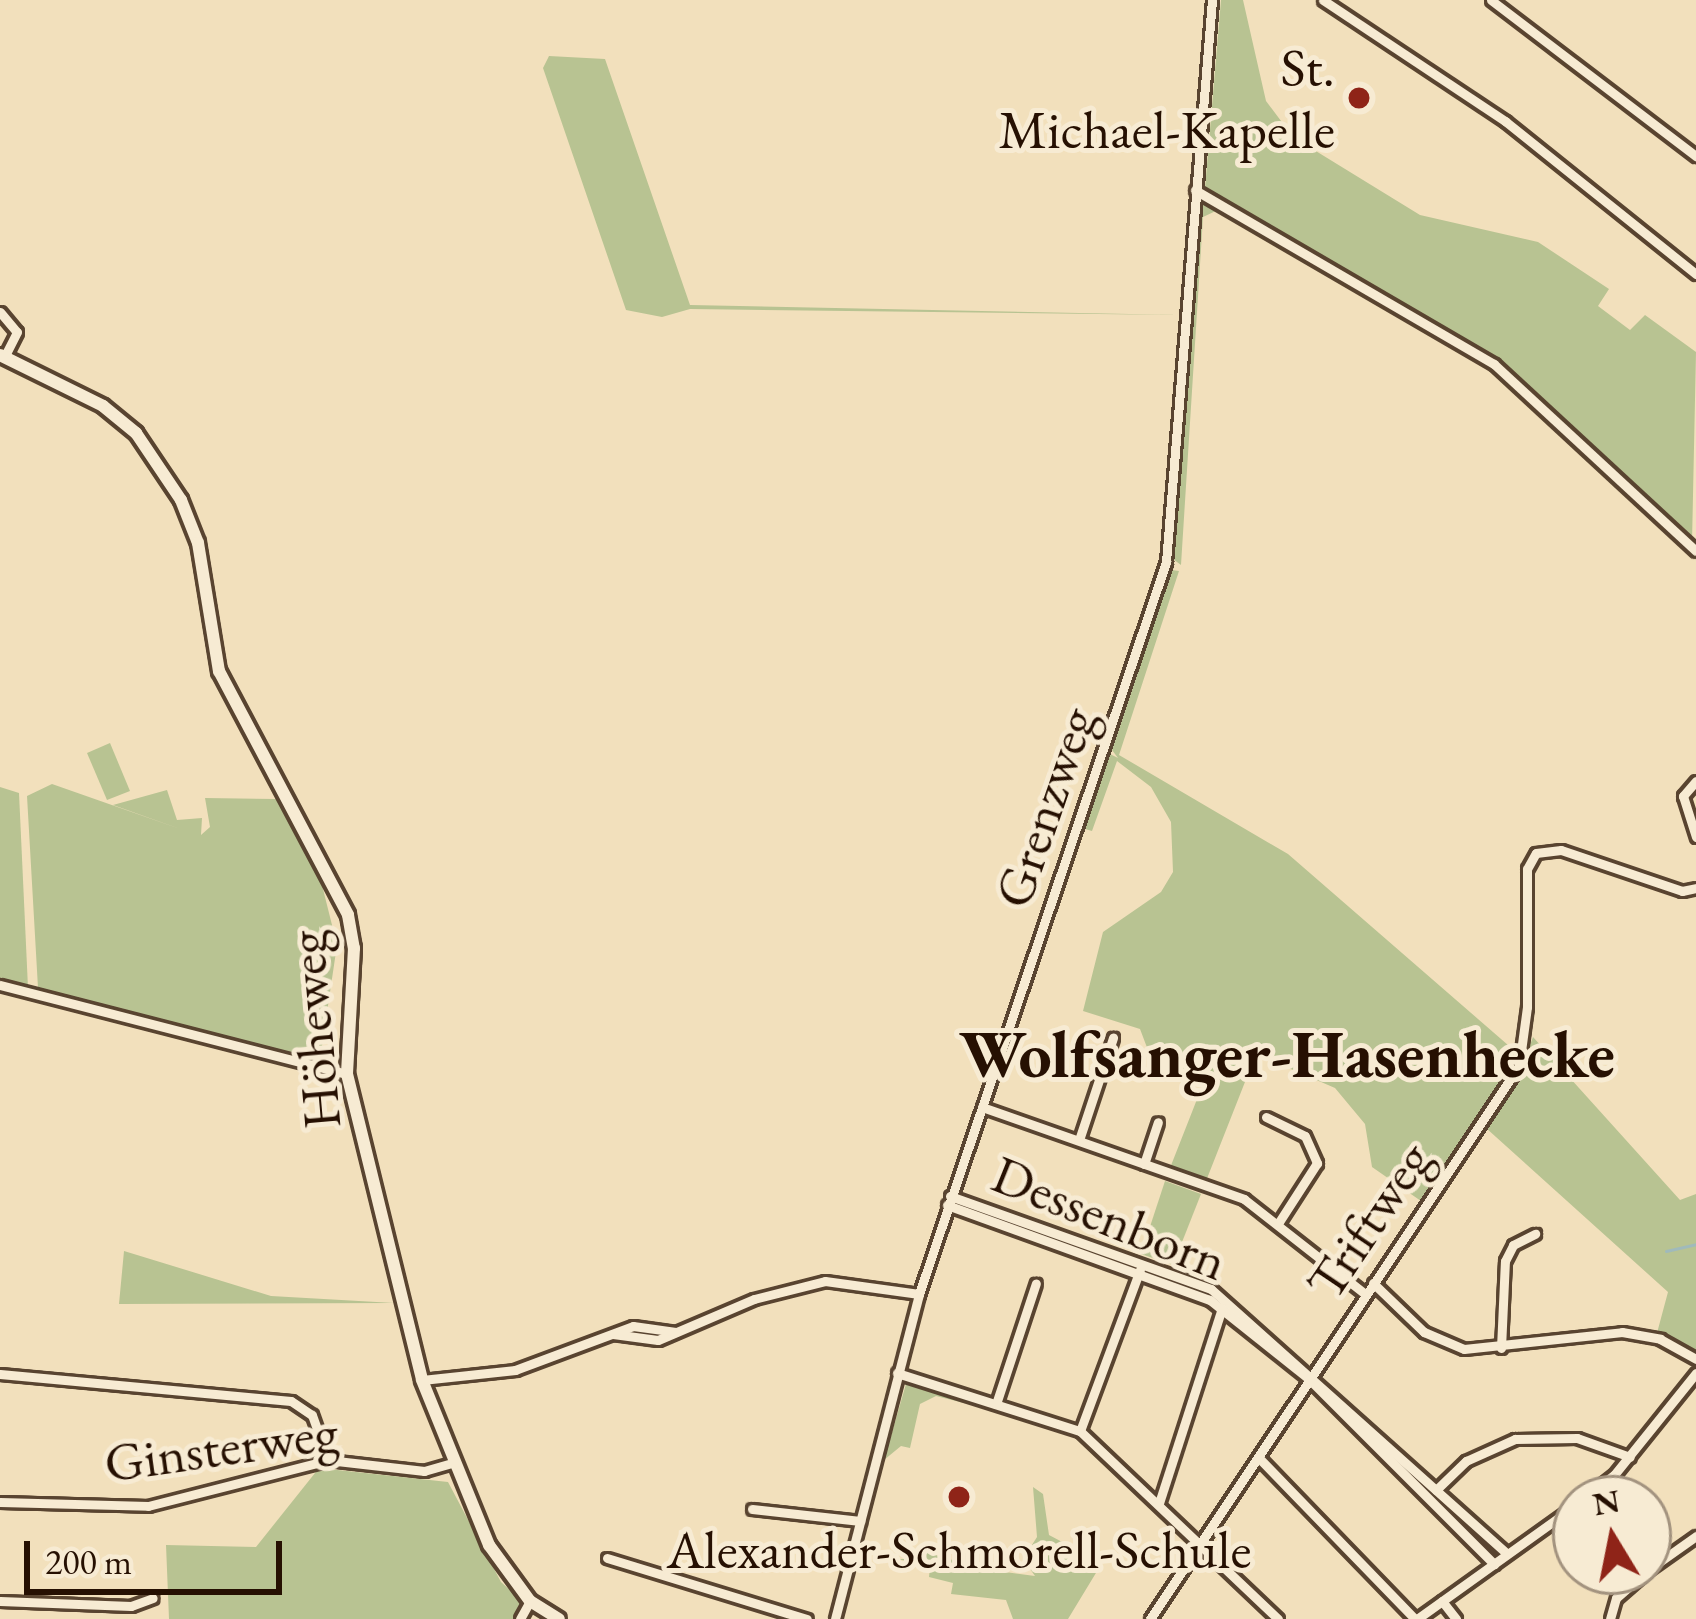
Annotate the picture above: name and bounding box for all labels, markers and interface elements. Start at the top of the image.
place label: St. Michael-Kapelle [999,35,1335,162]
marker: St. Michael-Kapelle [1346,85,1372,111]
street label: Grenzweg [980,698,1108,916]
street label: Höheweg [272,928,354,1132]
district label: Wolfsanger-Hasenhecke [959,1015,1615,1095]
street label: Triftweg [1292,1129,1444,1311]
street label: Dessenborn [983,1141,1237,1293]
street label: Ginsterweg [100,1399,342,1495]
north arrow [1552,1475,1672,1595]
text: N [1589,1479,1623,1526]
marker: Alexander-Schmorell-Schule [946,1484,972,1510]
scale bar [30,1517,288,1591]
place label: Alexander-Schmorell-Schule [666,1517,1252,1581]
text: 200 m [45,1538,132,1585]

